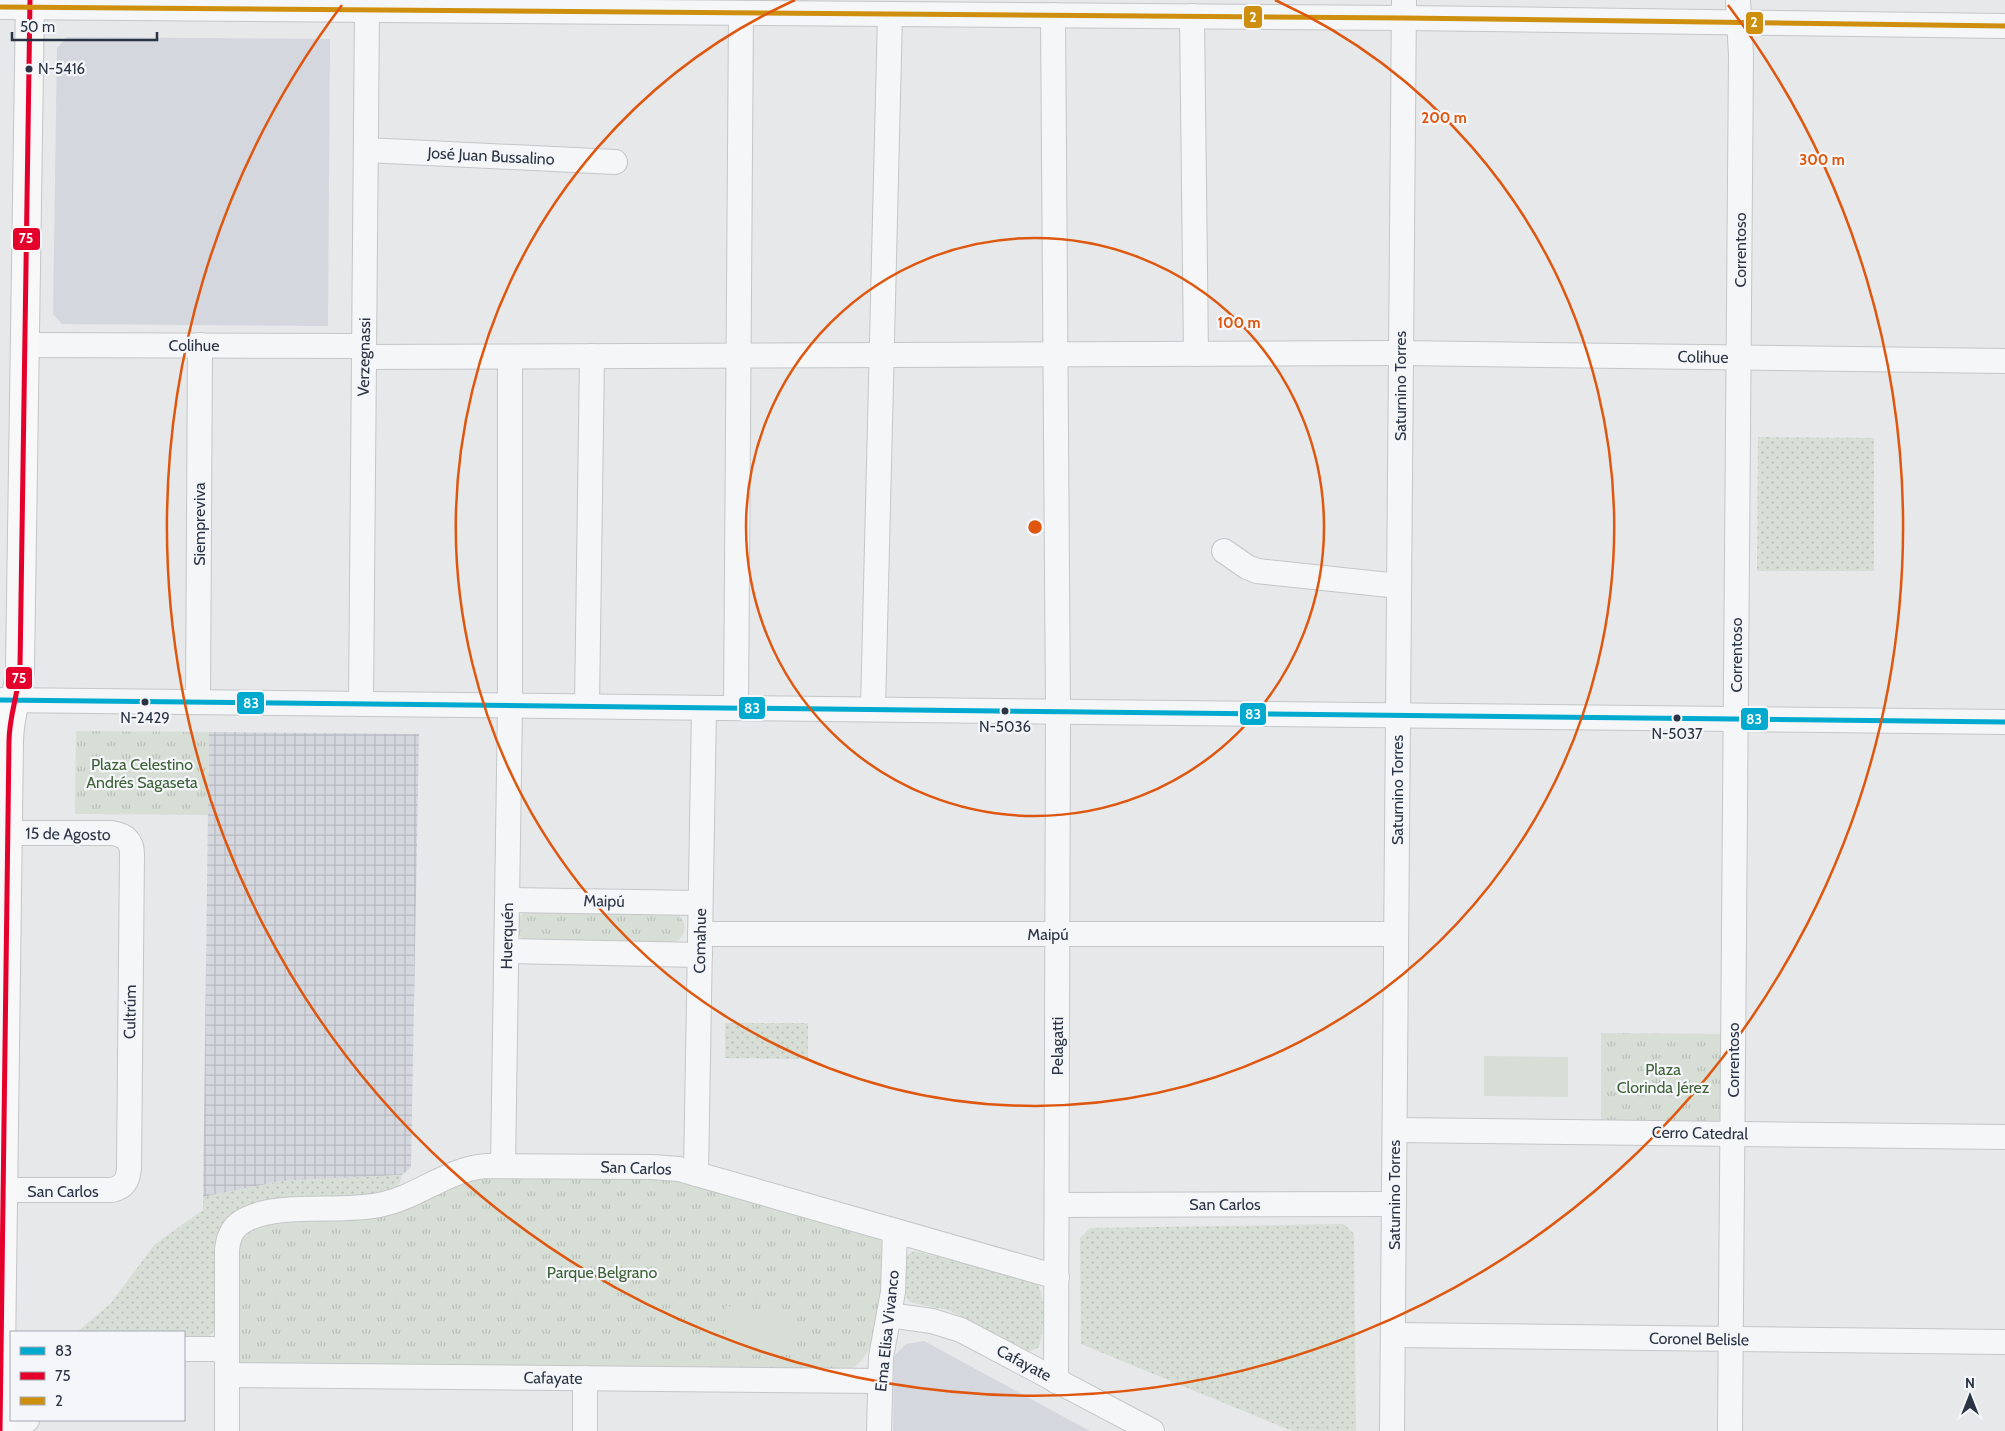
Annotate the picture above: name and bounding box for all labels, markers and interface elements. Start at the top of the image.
line badge: 2 [1243,5,1263,29]
text: 2 [1249,8,1257,26]
scale bar [12,10,158,42]
line badge: 2 [1745,11,1764,35]
text: 2 [1750,13,1758,31]
text: 50 m [20,18,55,36]
place label: N-5416 [38,60,85,78]
marker: N-5416 [24,64,34,74]
text: 200 m [1421,109,1467,127]
street label: José Juan Bussalino [426,143,555,169]
text: 300 m [1799,151,1845,169]
street label: Correntoso [1731,212,1750,287]
line badge: 75 [12,227,41,251]
text: 75 [19,229,33,247]
text: 100 m [1217,314,1261,332]
street label: Verzegnassi [354,317,374,397]
street label: Saturnino Torres [1391,331,1410,441]
street label: Colihue [169,336,219,355]
street label: Colihue [1677,347,1729,367]
street label: Siempreviva [190,482,209,566]
centre of rings [1026,518,1044,536]
street label: Correntoso [1727,617,1746,692]
line badge: 75 [5,666,33,690]
text: 75 [12,669,26,687]
line badge: 83 [236,691,265,715]
text: 83 [243,694,259,712]
line badge: 83 [738,696,766,720]
marker: N-2429 [140,697,150,707]
text: 83 [744,699,760,717]
line badge: 83 [1239,702,1267,726]
text: 83 [1245,705,1261,723]
marker: N-5036 [1000,706,1010,716]
line badge: 83 [1740,707,1769,731]
place label: N-2429 [120,709,170,727]
text: 83 [1746,710,1762,728]
marker: N-5037 [1672,713,1682,723]
place label: N-5036 [979,718,1031,736]
place label: N-5037 [1651,725,1703,743]
street label: Saturnino Torres [1388,735,1407,845]
park label: Plaza Celestino Andrés Sagaseta [86,755,198,792]
street label: 15 de Agosto [25,824,111,844]
street label: Maipú [583,891,625,911]
street label: Huerquén [497,902,517,970]
street label: Comahue [690,908,710,974]
street label: Maipú [1027,925,1069,944]
street label: Cultrúm [120,985,140,1039]
street label: Pelagatti [1048,1017,1067,1075]
street label: Correntoso [1724,1022,1743,1097]
park label: Plaza Clorinda Jérez [1617,1060,1710,1097]
street label: Cerro Catedral [1652,1123,1749,1143]
street label: Saturnino Torres [1385,1140,1404,1250]
street label: San Carlos [600,1157,672,1179]
street label: San Carlos [27,1182,99,1201]
street label: San Carlos [1189,1195,1261,1214]
park label: Parque Belgrano [547,1263,657,1282]
street label: Ema Elisa Vivanco [871,1269,903,1393]
street label: Coronel Belisle [1649,1329,1749,1349]
legend [10,1331,185,1421]
street label: Cafayate [993,1341,1055,1385]
text: 83 [55,1342,72,1360]
text: 75 [55,1367,71,1385]
street label: Cafayate [523,1368,583,1388]
north arrow [1945,1371,1995,1421]
text: N [1965,1374,1975,1392]
text: 2 [55,1392,63,1410]

